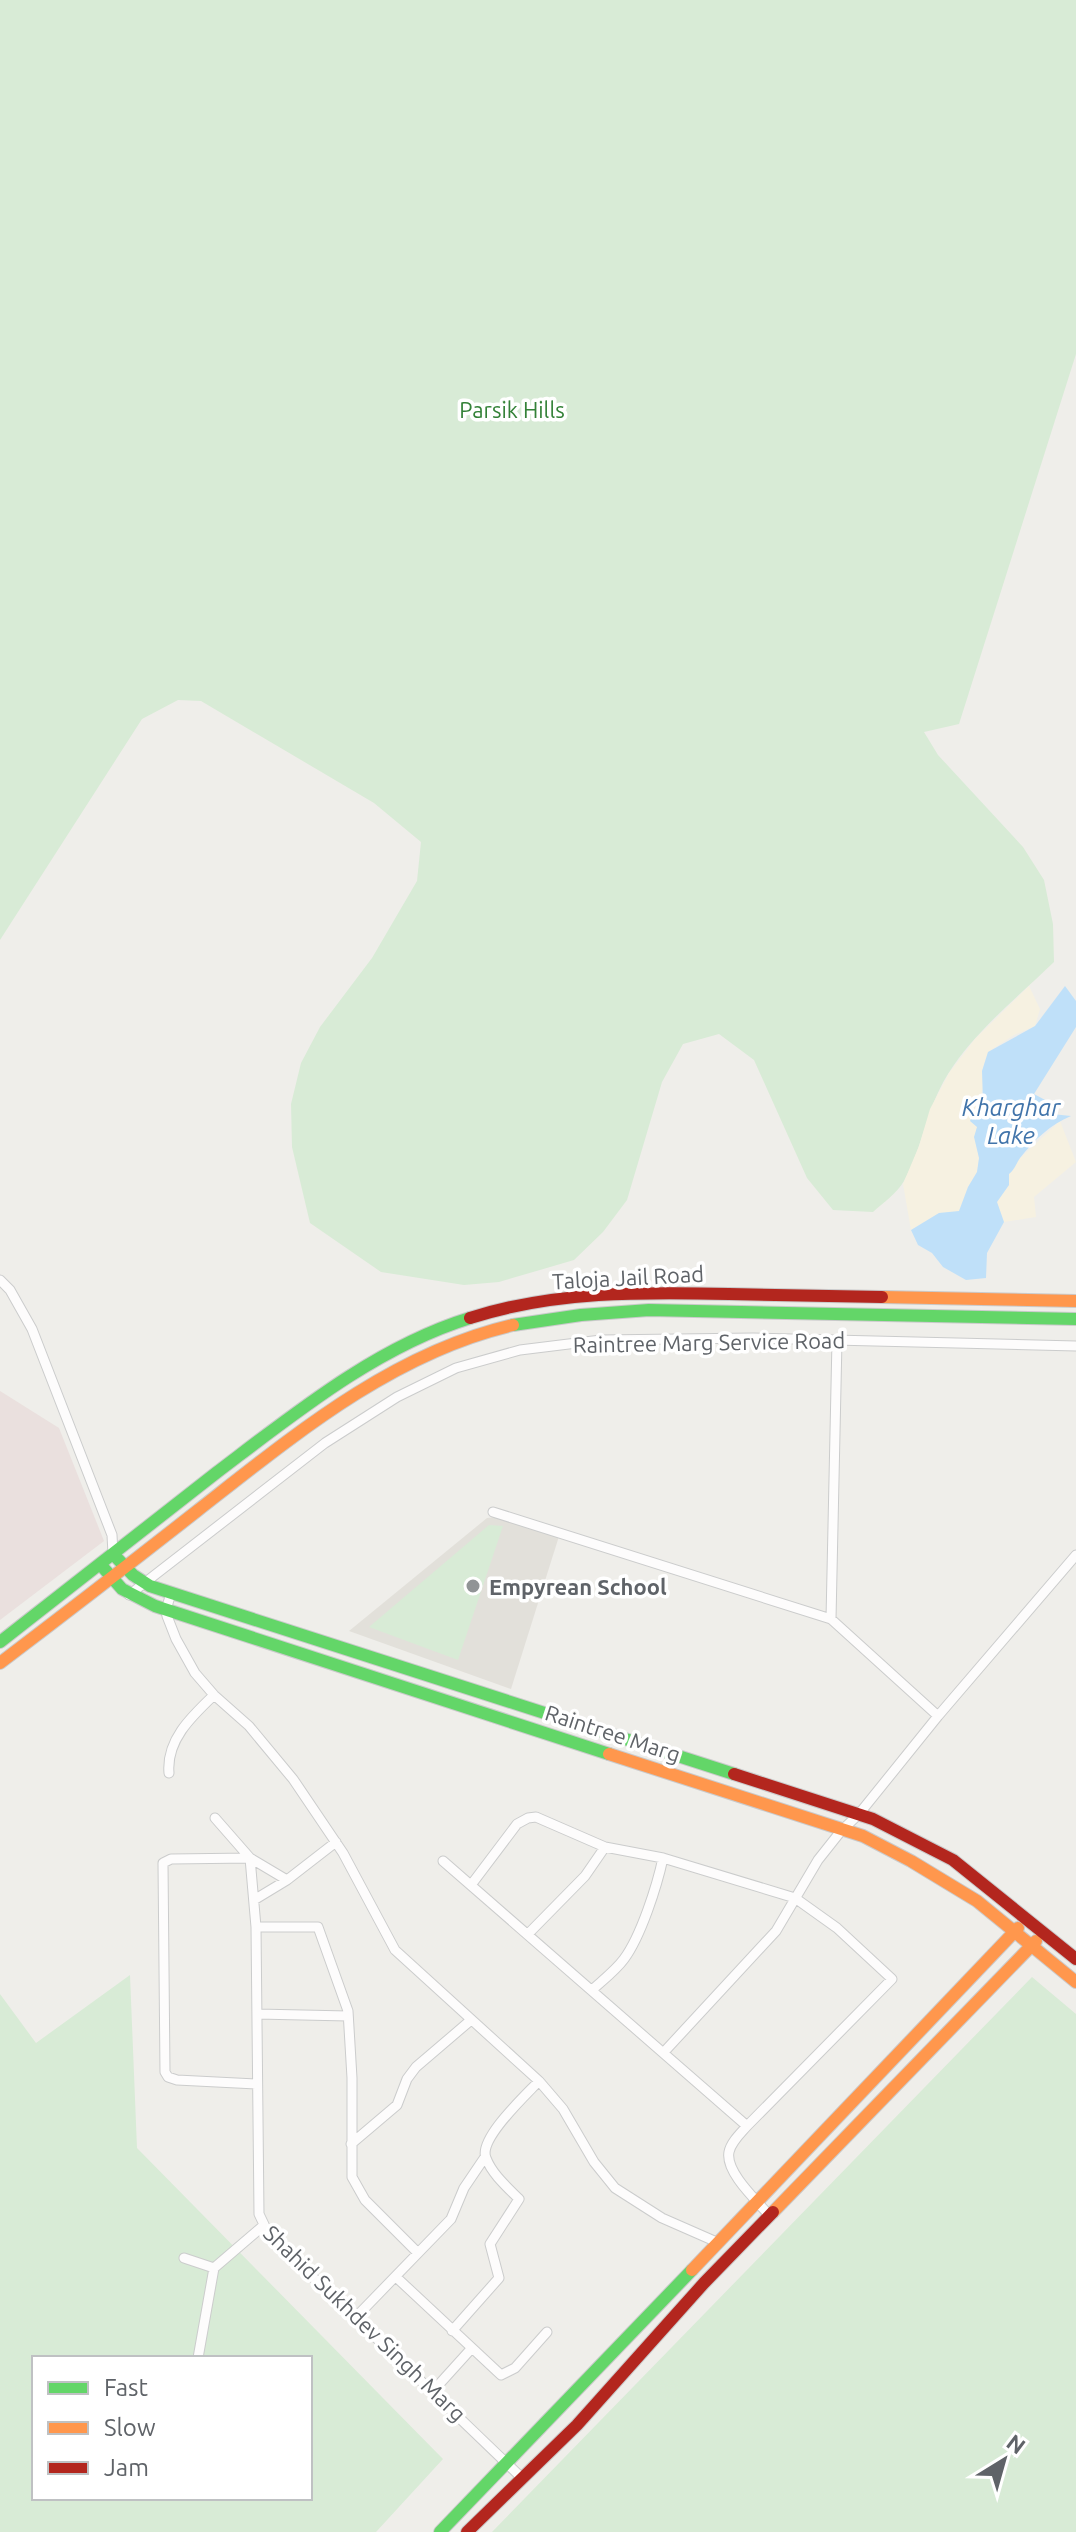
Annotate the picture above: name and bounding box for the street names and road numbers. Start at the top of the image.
street label: Taloja Jail Road [551,1261,705,1293]
street label: Raintree Marg Service Road [573,1327,845,1357]
street label: Raintree Marg [542,1699,684,1767]
street label: Shahid Sukhdev Singh Marg [259,2220,471,2426]

